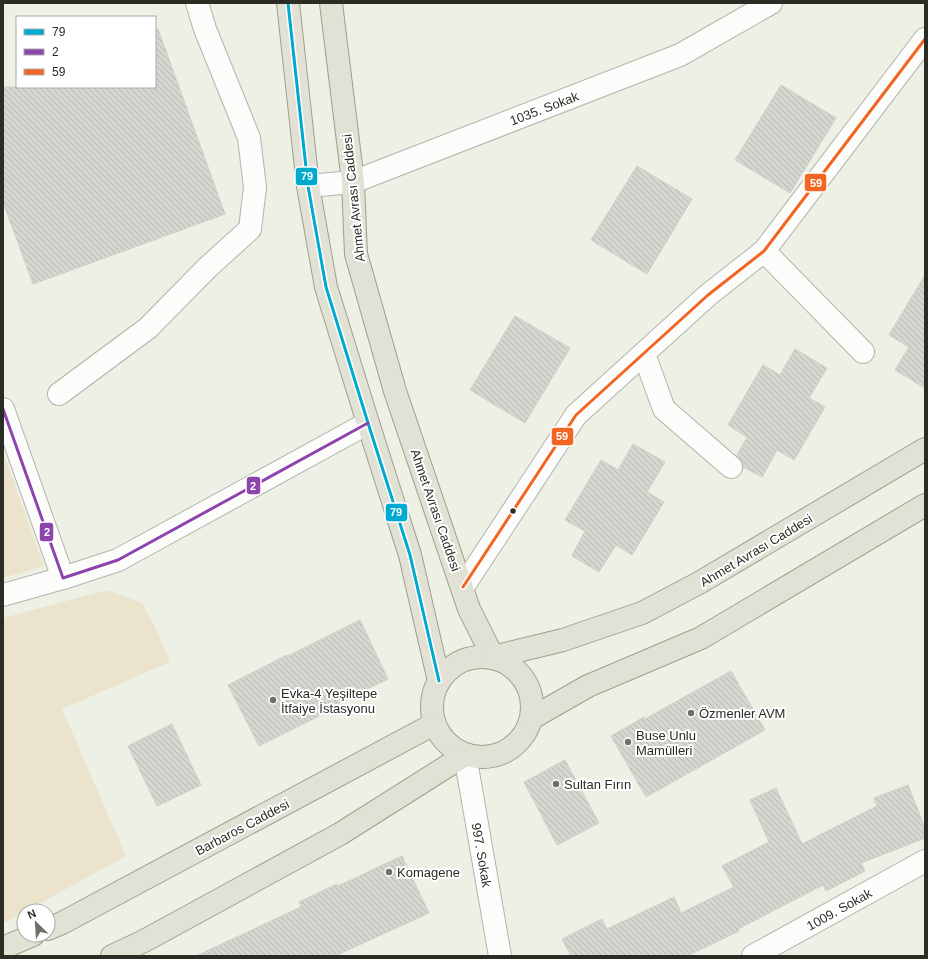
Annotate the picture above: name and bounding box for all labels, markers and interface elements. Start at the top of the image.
legend [16,16,156,88]
text: 79 [52,25,66,39]
text: 2 [52,45,59,59]
text: 59 [52,65,66,79]
street label: 1035. Sokak [508,88,581,128]
street label: Ahmet Avrası Caddesi [339,133,368,263]
line badge: 79 [295,167,318,186]
text: 79 [301,170,313,182]
line badge: 59 [804,173,827,192]
text: 59 [810,177,822,189]
line badge: 59 [551,427,574,446]
text: 59 [556,430,568,442]
street label: Ahmet Avrası Caddesi [408,447,464,573]
line badge: 2 [246,476,261,495]
text: 2 [250,480,256,492]
line badge: 79 [385,503,408,522]
text: 79 [390,506,402,518]
unlabelled marker [508,506,518,516]
street label: Ahmet Avrası Caddesi [697,511,815,590]
line badge: 2 [39,522,54,542]
text: 2 [44,526,50,538]
place label: Evka-4 Yeşiltepe İtfaiye İstasyonu [281,686,377,716]
marker: Evka-4 Yeşiltepe İtfaiye İstasyonu [268,695,278,705]
place label: Özmenler AVM [699,706,785,721]
marker: Özmenler AVM [686,708,696,718]
place label: Buse Unlu Mamülleri [636,728,696,758]
marker: Buse Unlu Mamülleri [623,737,633,747]
place label: Sultan Fırın [564,777,631,792]
marker: Sultan Fırın [551,779,561,789]
street label: Barbaros Caddesi [193,796,292,858]
street label: 997. Sokak [468,822,495,889]
place label: Komagene [397,865,460,880]
marker: Komagene [384,867,394,877]
street label: 1009. Sokak [804,885,875,934]
north arrow [16,903,56,943]
text: N [26,907,38,921]

